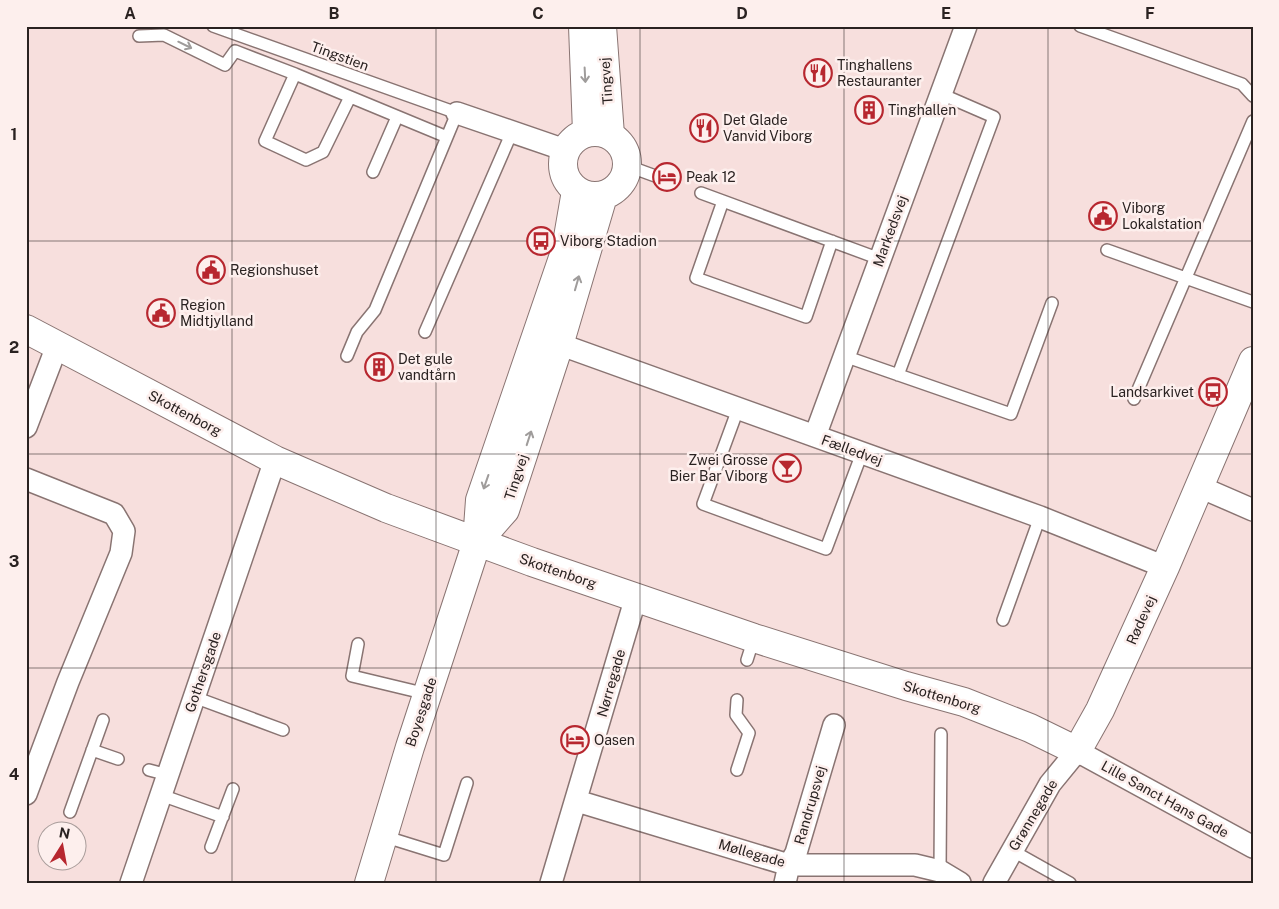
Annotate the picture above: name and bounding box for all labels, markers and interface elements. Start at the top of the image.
text: A [124,4,136,23]
text: B [329,4,340,23]
text: C [532,4,544,23]
text: D [736,4,748,23]
text: E [941,4,951,23]
text: F [1145,4,1155,23]
street label: Tingstien [309,38,371,74]
one-way arrow [178,40,193,50]
street label: Tingvej [596,57,616,105]
place label: Tinghallens Restauranter [837,57,922,89]
restaurant icon: Tinghallens Restauranter [803,58,833,88]
one-way arrow [580,67,589,83]
building icon: Tinghallen [854,95,884,125]
place label: Tinghallen [888,102,956,118]
place label: Det Glade Vanvid Viborg [723,112,813,144]
restaurant icon: Det Glade Vanvid Viborg [689,113,719,143]
text: 1 [11,125,17,144]
hotel icon: Peak 12 [652,162,682,192]
place label: Peak 12 [686,169,736,185]
street label: Markedsvej [870,193,910,269]
place label: Viborg Lokalstation [1122,200,1202,232]
public building icon: Viborg Lokalstation [1088,201,1118,231]
bus stop icon: Viborg Stadion [526,226,556,256]
place label: Viborg Stadion [560,233,657,249]
public building icon: Regionshuset [196,255,226,285]
place label: Regionshuset [230,262,319,278]
one-way arrow [573,275,583,291]
place label: Region Midtjylland [180,297,253,329]
public building icon: Region Midtjylland [146,298,176,328]
text: 2 [9,338,19,357]
place label: Det gule vandtårn [398,351,456,383]
building icon: Det gule vandtårn [364,352,394,382]
bus stop icon: Landsarkivet [1198,377,1228,407]
place label: Landsarkivet [1110,384,1194,400]
street label: Skottenborg [146,387,225,439]
one-way arrow [525,431,534,446]
street label: Fælledvej [819,432,885,468]
street label: Tingvej [501,452,531,502]
place label: Zwei Grosse Bier Bar Viborg [669,452,768,484]
bar icon: Zwei Grosse Bier Bar Viborg [772,453,802,483]
one-way arrow [481,474,491,490]
street label: Skottenborg [517,550,599,592]
text: 3 [9,552,19,571]
street label: Rødevej [1123,593,1159,647]
street label: Gothersgade [182,629,224,714]
street label: Nørregade [594,647,628,719]
street label: Boyesgade [402,675,440,749]
street label: Skottenborg [901,678,983,717]
hotel icon: Oasen [560,725,590,755]
place label: Oasen [594,732,635,748]
street label: Lille Sanct Hans Gade [1098,757,1232,841]
street label: Randrupsvej [791,764,829,846]
text: 4 [9,765,20,784]
street label: Grønnegade [1005,776,1061,854]
north arrow [38,822,88,872]
text: N [58,824,71,842]
street label: Møllegade [717,836,787,870]

